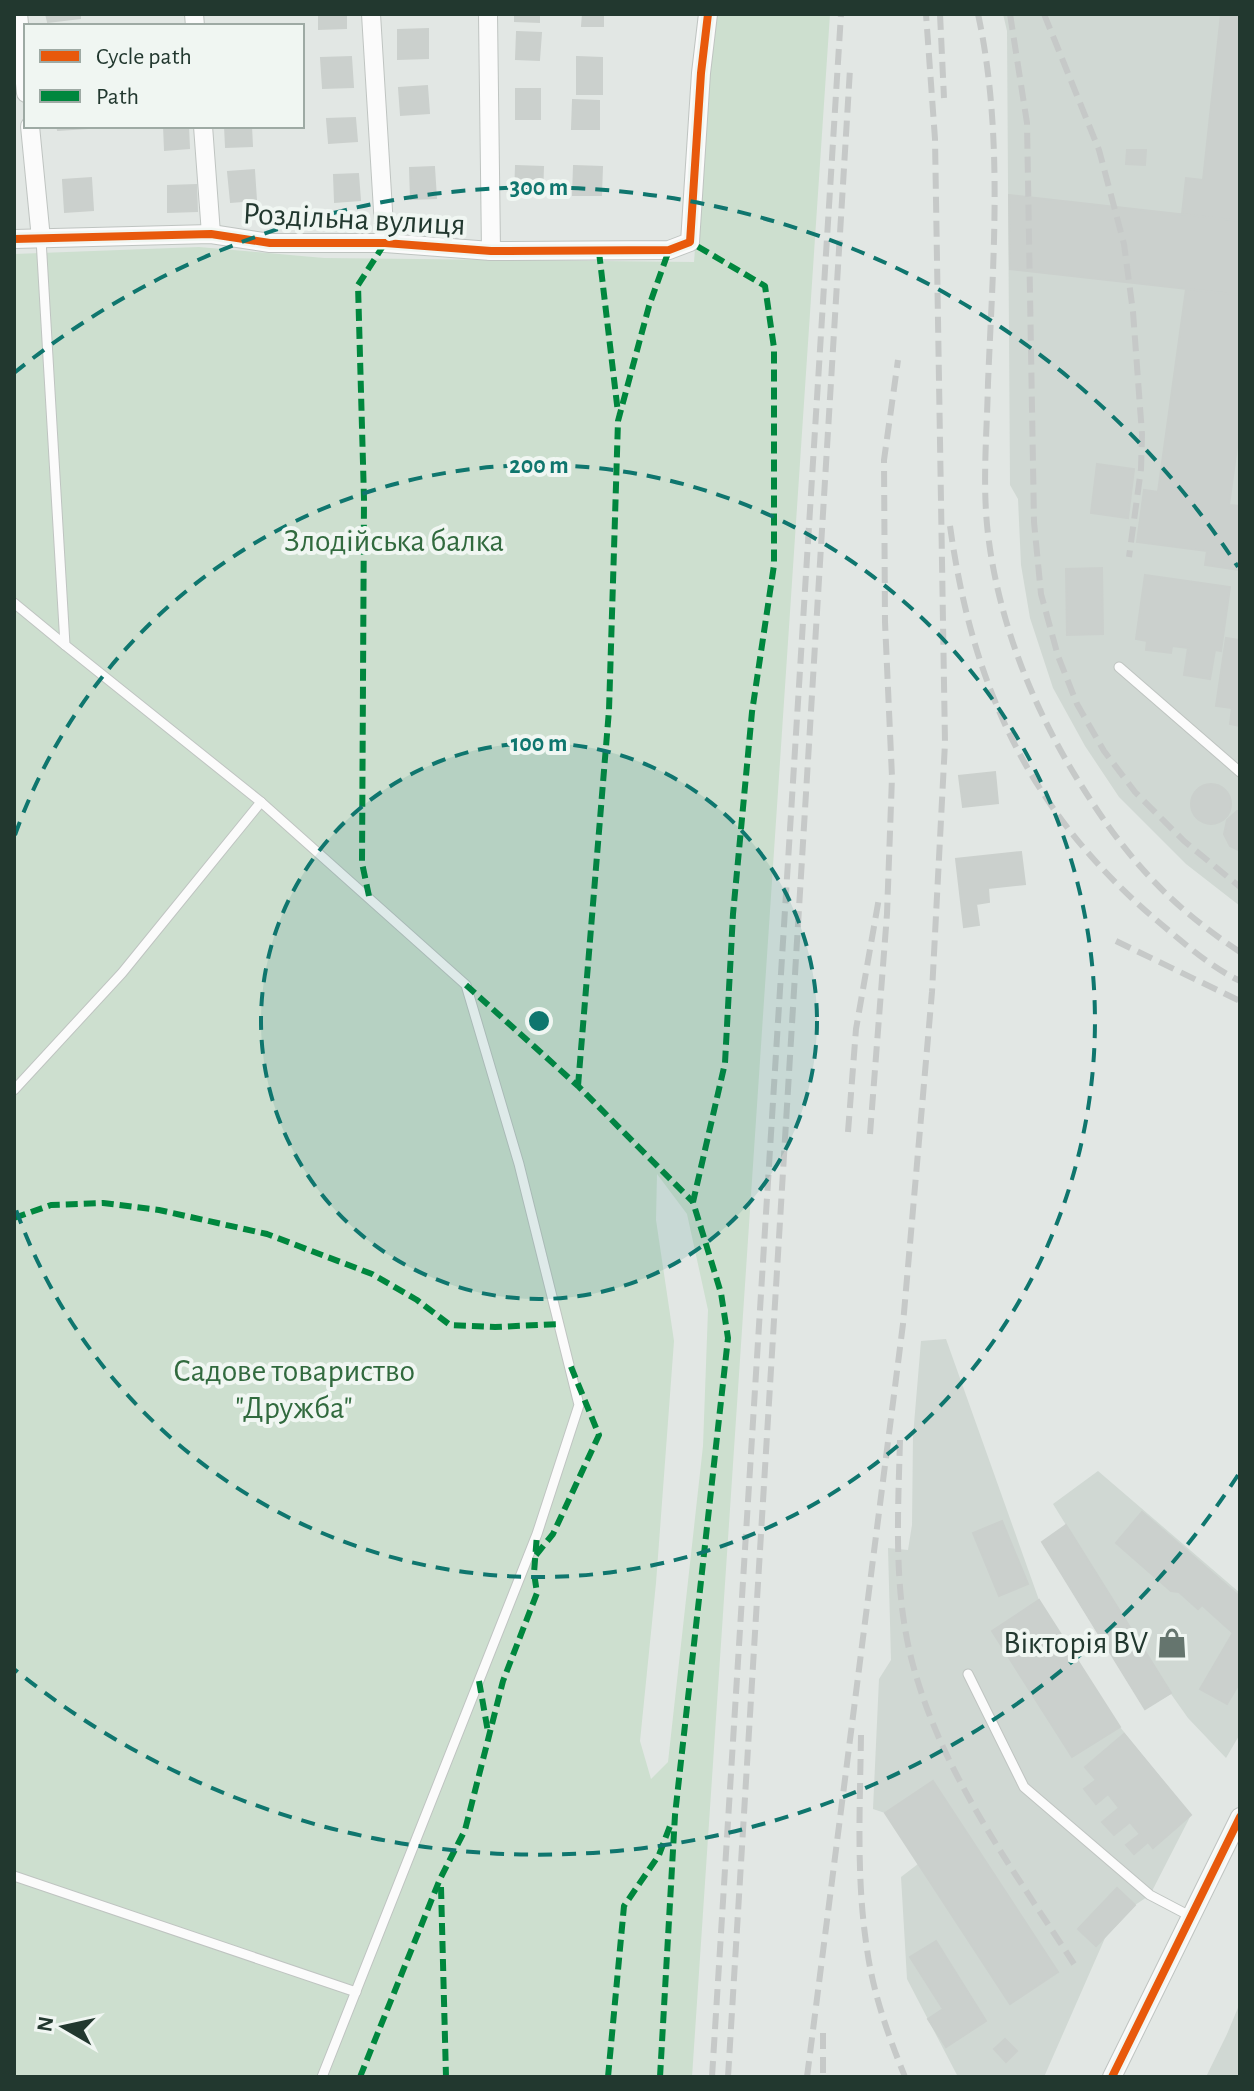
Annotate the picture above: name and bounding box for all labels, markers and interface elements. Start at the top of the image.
legend [24,24,304,128]
text: Cycle path [96,45,192,69]
text: Path [96,85,139,109]
text: 300 m [510,176,568,200]
street label: Роздільна вулиця [242,197,466,241]
text: 200 m [509,454,569,478]
park label: Злодійська балка [284,525,504,557]
text: 100 m [511,732,567,756]
centre of rings [525,1007,553,1035]
park label: Садове товариство "Дружба" [173,1355,415,1424]
shop icon: Вікторія BV [1155,1626,1189,1660]
place label: Вікторія BV [1003,1627,1148,1659]
north arrow [24,1987,104,2067]
text: N [33,2015,57,2033]

